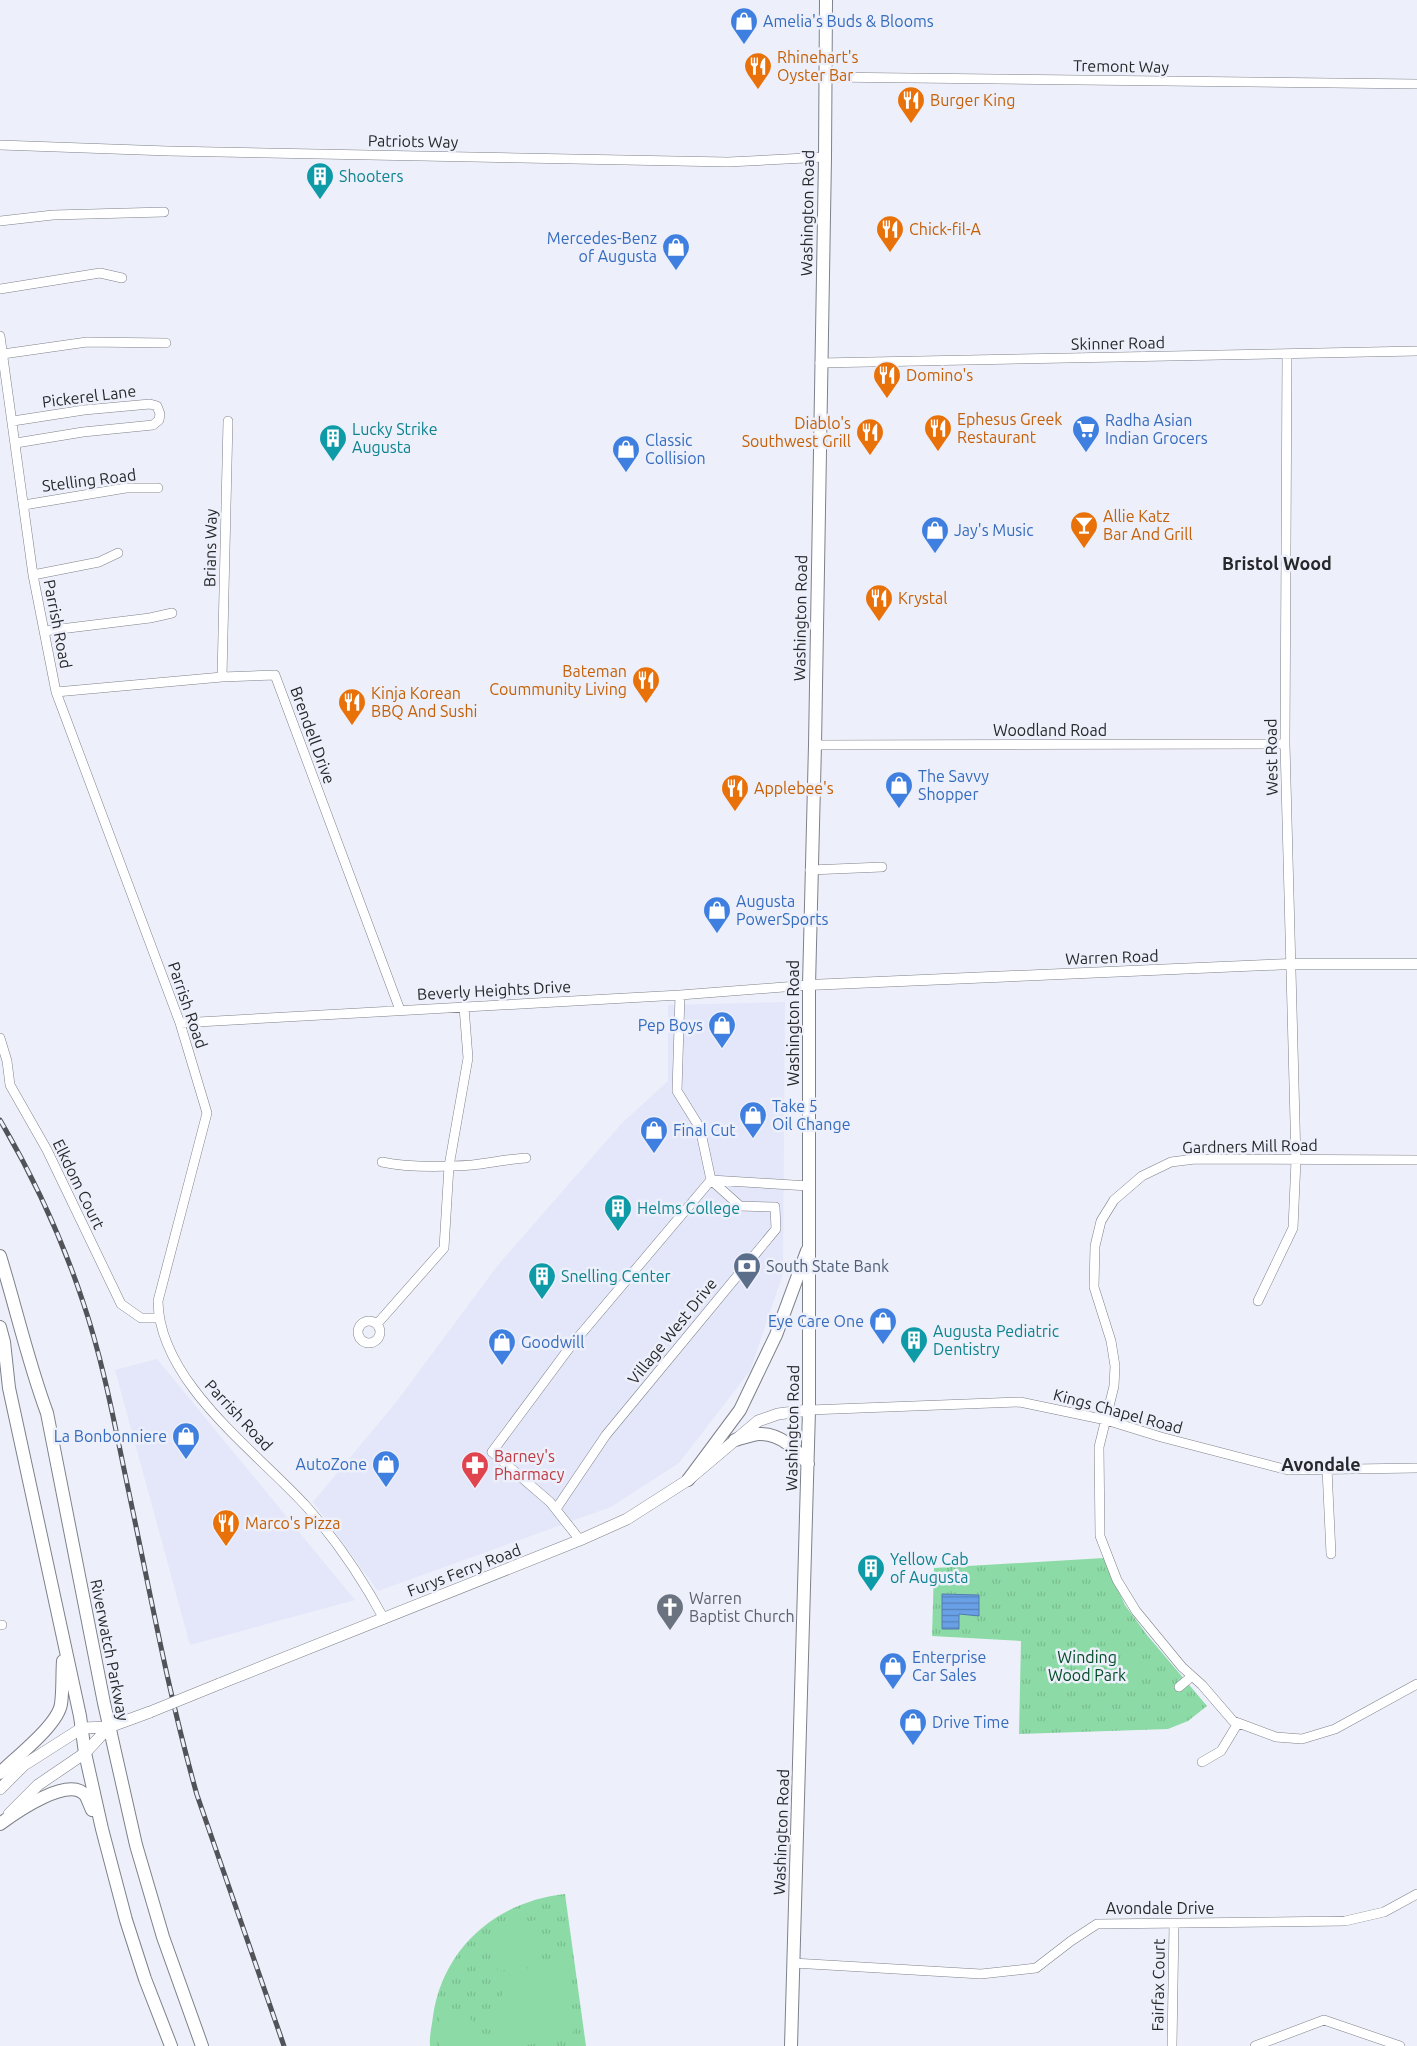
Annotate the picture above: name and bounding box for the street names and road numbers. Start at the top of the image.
street label: Tremont Way [1073,56,1169,76]
street label: Patriots Way [368,131,459,151]
street label: Washington Road [797,150,817,276]
street label: Skinner Road [1071,333,1165,353]
street label: Pickerel Lane [41,381,137,411]
street label: Stelling Road [41,465,137,495]
street label: Brians Way [200,508,220,587]
street label: Washington Road [790,555,810,681]
street label: Parrish Road [41,578,75,670]
street label: Brendell Drive [287,684,339,786]
street label: West Road [1261,718,1281,796]
street label: Woodland Road [993,721,1107,739]
street label: Warren Road [1065,946,1159,968]
street label: Parrish Road [165,959,211,1051]
street label: Washington Road [784,960,802,1086]
street label: Beverly Heights Drive [417,977,571,1003]
street label: Elkdom Court [49,1136,109,1233]
street label: Gardners Mill Road [1182,1136,1318,1156]
street label: Village West Drive [624,1274,720,1388]
street label: Washington Road [782,1365,802,1491]
street label: Parrish Road [202,1376,276,1454]
street label: Kings Chapel Road [1051,1385,1185,1437]
street label: Furys Ferry Road [405,1540,523,1600]
street label: Riverwatch Parkway [87,1578,133,1723]
street label: Washington Road [770,1769,792,1895]
street label: Avondale Drive [1106,1899,1214,1917]
street label: Fairfax Court [1148,1938,1168,2031]

